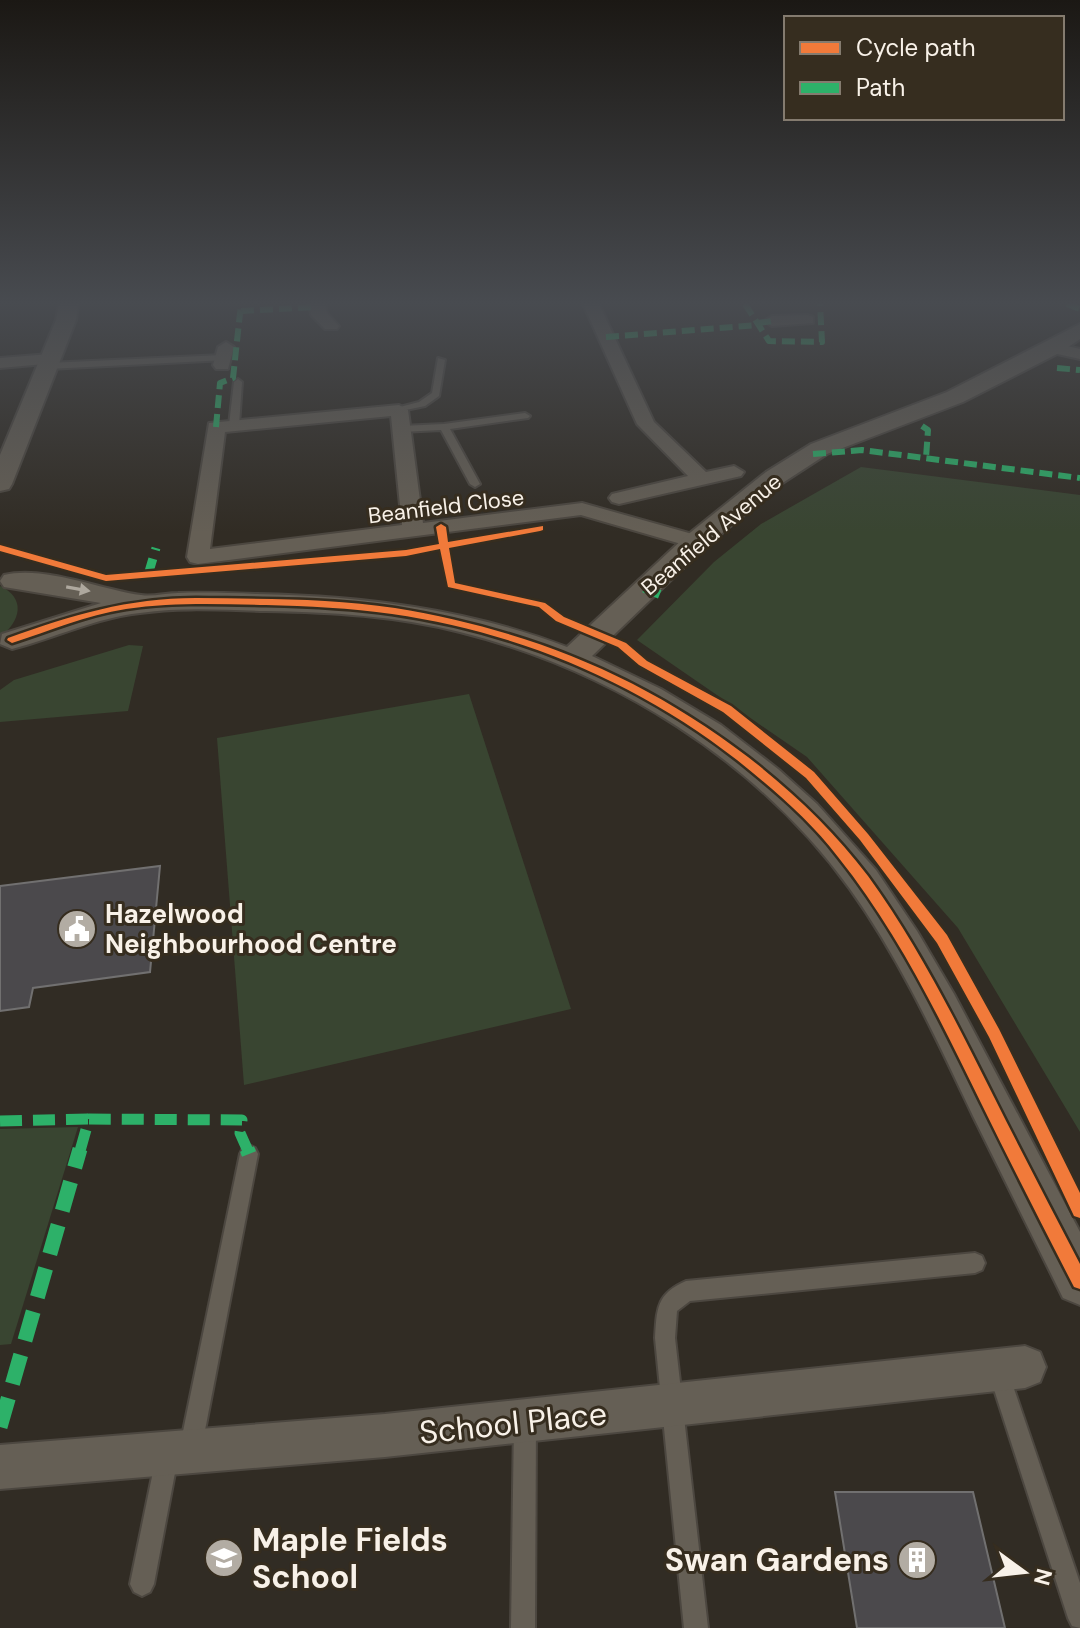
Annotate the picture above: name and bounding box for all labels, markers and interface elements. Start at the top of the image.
legend [784,16,1064,120]
text: Cycle path [856,32,975,63]
text: Path [856,72,905,103]
street label: Beanfield Avenue [635,467,788,602]
street label: Beanfield Close [366,483,526,530]
one-way arrow [66,584,91,596]
place label: Hazelwood Neighbourhood Centre [105,897,397,961]
public building icon: Hazelwood Neighbourhood Centre [56,908,98,950]
street label: School Place [417,1392,609,1454]
place label: Maple Fields School [252,1519,448,1598]
north arrow [984,1532,1064,1612]
school or university icon: Maple Fields School [203,1537,245,1579]
place label: Swan Gardens [665,1539,889,1581]
building icon: Swan Gardens [896,1539,938,1581]
text: N [1027,1566,1059,1589]

